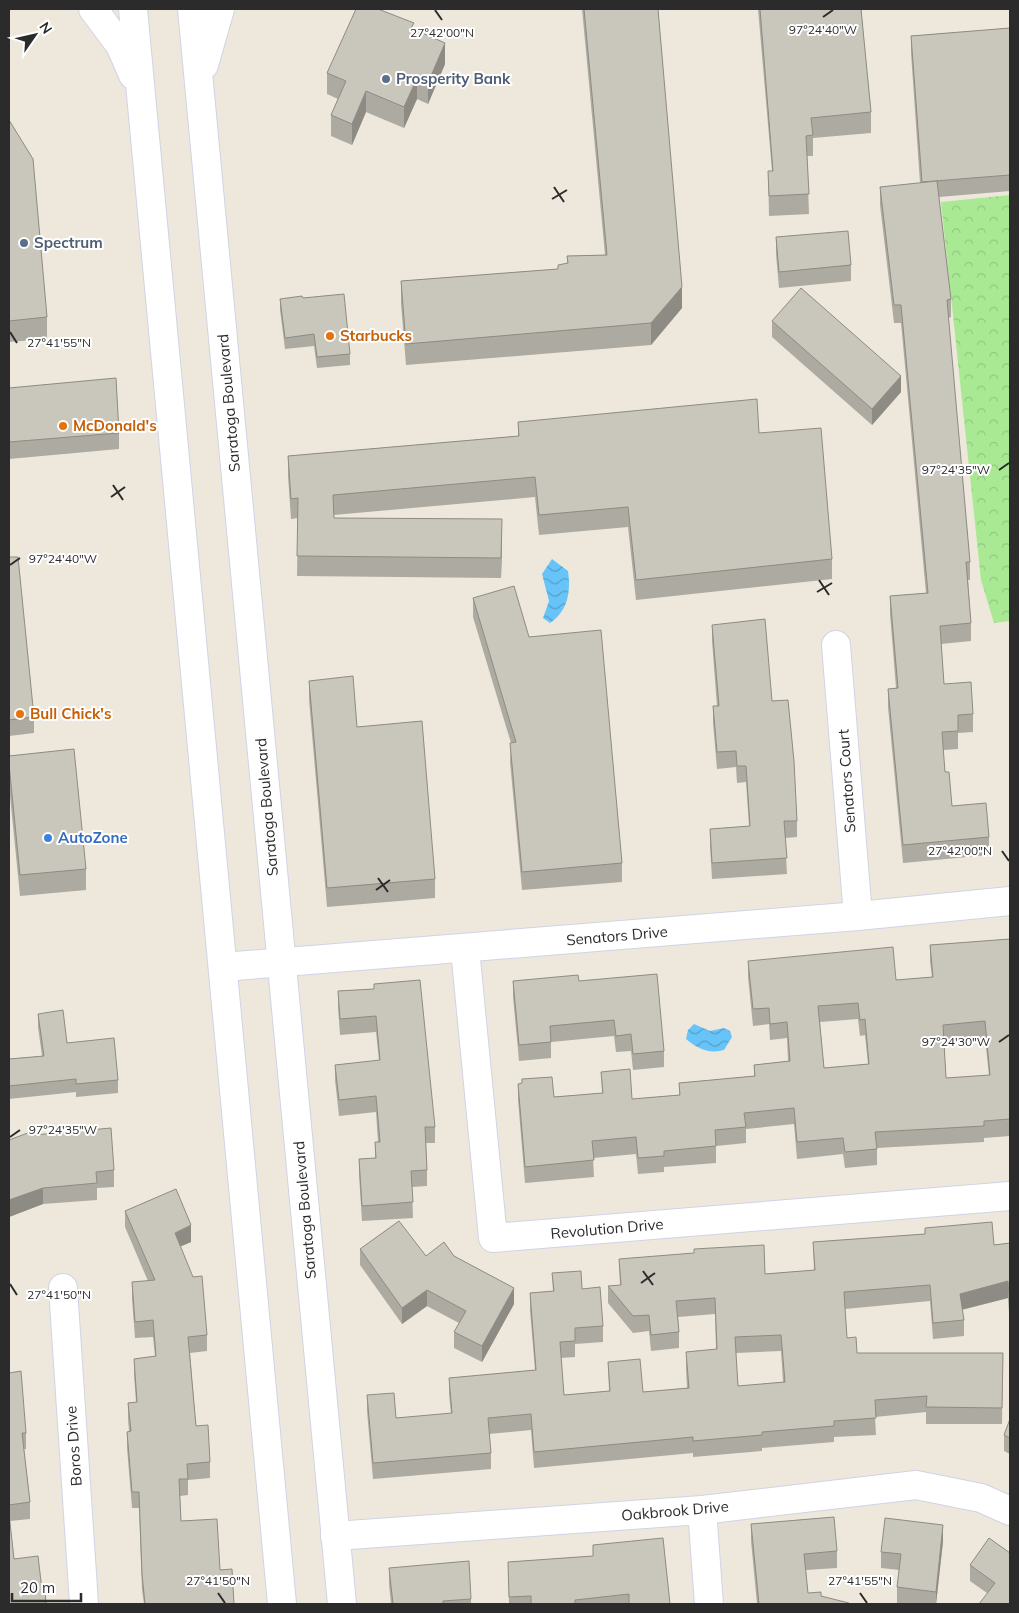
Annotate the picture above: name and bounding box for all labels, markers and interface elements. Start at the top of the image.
north arrow [10,10,60,60]
text: N [35,18,56,37]
text: 97°24'40"W [789,22,857,37]
text: 27°42'00"N [410,25,474,40]
place label: Prosperity Bank [396,69,511,88]
marker: Prosperity Bank [380,73,392,85]
place label: Spectrum [34,233,103,252]
marker: Spectrum [18,237,30,249]
place label: Starbucks [340,326,412,345]
marker: Starbucks [324,330,336,342]
street label: Saratoga Boulevard [213,333,244,473]
text: 27°41'55"N [27,335,91,350]
place label: McDonald's [73,416,157,435]
marker: McDonald's [57,420,69,432]
text: 97°24'35"W [922,462,990,477]
text: 97°24'40"W [29,551,97,566]
place label: Bull Chick's [30,704,111,723]
marker: Bull Chick's [14,708,26,720]
street label: Senators Court [833,729,860,833]
street label: Saratoga Boulevard [251,737,282,877]
place label: AutoZone [58,828,128,847]
marker: AutoZone [42,832,54,844]
text: 27°42'00"N [928,843,992,858]
street label: Senators Drive [565,922,669,949]
text: 97°24'30"W [922,1034,990,1049]
text: 97°24'35"W [29,1122,97,1137]
street label: Saratoga Boulevard [289,1140,320,1280]
street label: Revolution Drive [550,1214,664,1243]
text: 27°41'50"N [27,1287,91,1302]
street label: Boros Drive [61,1405,86,1487]
street label: Oakbrook Drive [620,1496,729,1525]
scale bar [12,1570,81,1602]
text: 27°41'50"N [186,1573,250,1588]
text: 27°41'55"N [828,1573,892,1588]
text: 20 m [20,1578,55,1597]

